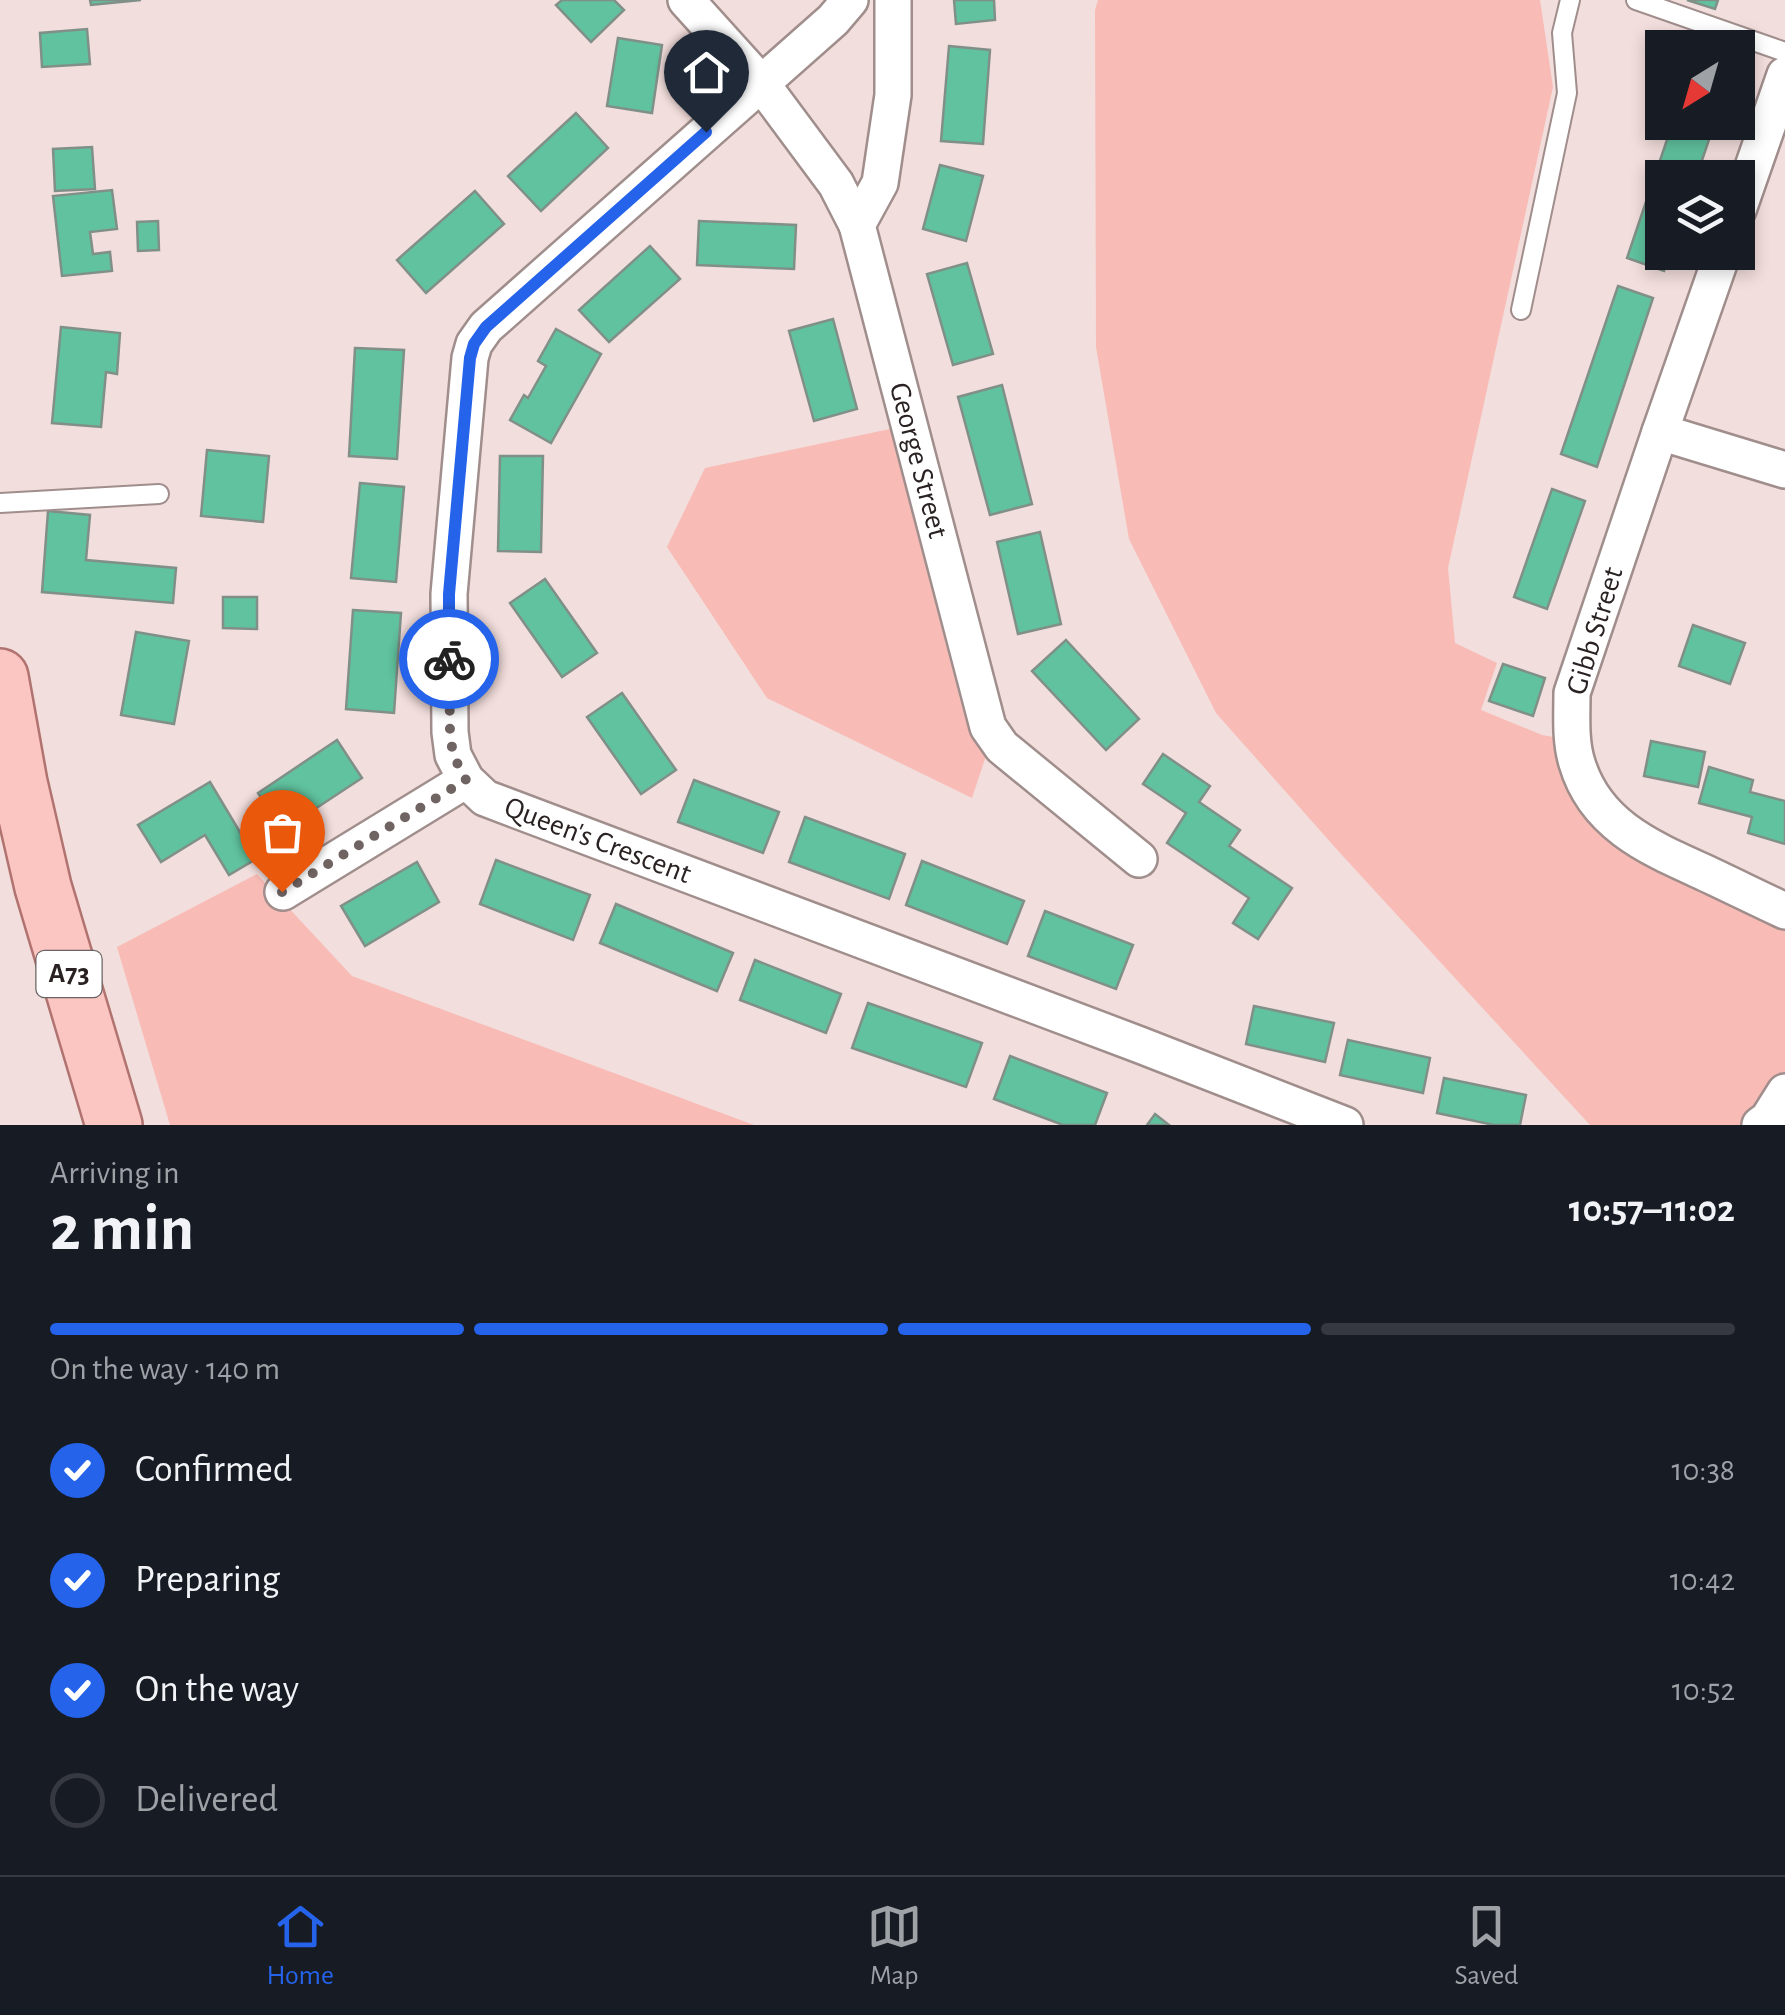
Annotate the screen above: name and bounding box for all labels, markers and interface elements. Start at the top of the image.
pin [664,30,749,133]
north arrow [1645,30,1755,140]
map controls [1645,30,1755,270]
icon: home [679,45,734,100]
button: layers [1645,160,1755,270]
street label: George Street [884,379,953,542]
street label: Gibb Street [1561,563,1629,698]
courier [399,609,499,709]
icon: bike [422,632,477,687]
pin [240,790,325,893]
street label: Queen's Crescent [500,792,696,889]
icon: bag [255,805,310,860]
road number: A73 [36,951,102,997]
text: Arriving in [50,1157,179,1189]
text: 10:57–11:02 [1569,1191,1735,1229]
text: 2 min [50,1197,194,1262]
text: On the way · 140 m [50,1353,280,1385]
icon: check [50,1443,105,1498]
text: Confirmed [135,1451,292,1489]
text: 10:38 [1671,1454,1735,1486]
icon: check [50,1553,105,1608]
text: Preparing [135,1561,280,1599]
text: 10:42 [1670,1564,1735,1596]
icon: check [50,1663,105,1718]
text: On the way [135,1671,299,1709]
text: 10:52 [1672,1674,1735,1706]
text: Delivered [135,1781,278,1819]
tab: Home [266,1899,334,1993]
tab: Map [867,1899,922,1993]
tab: Saved [1454,1899,1519,1993]

